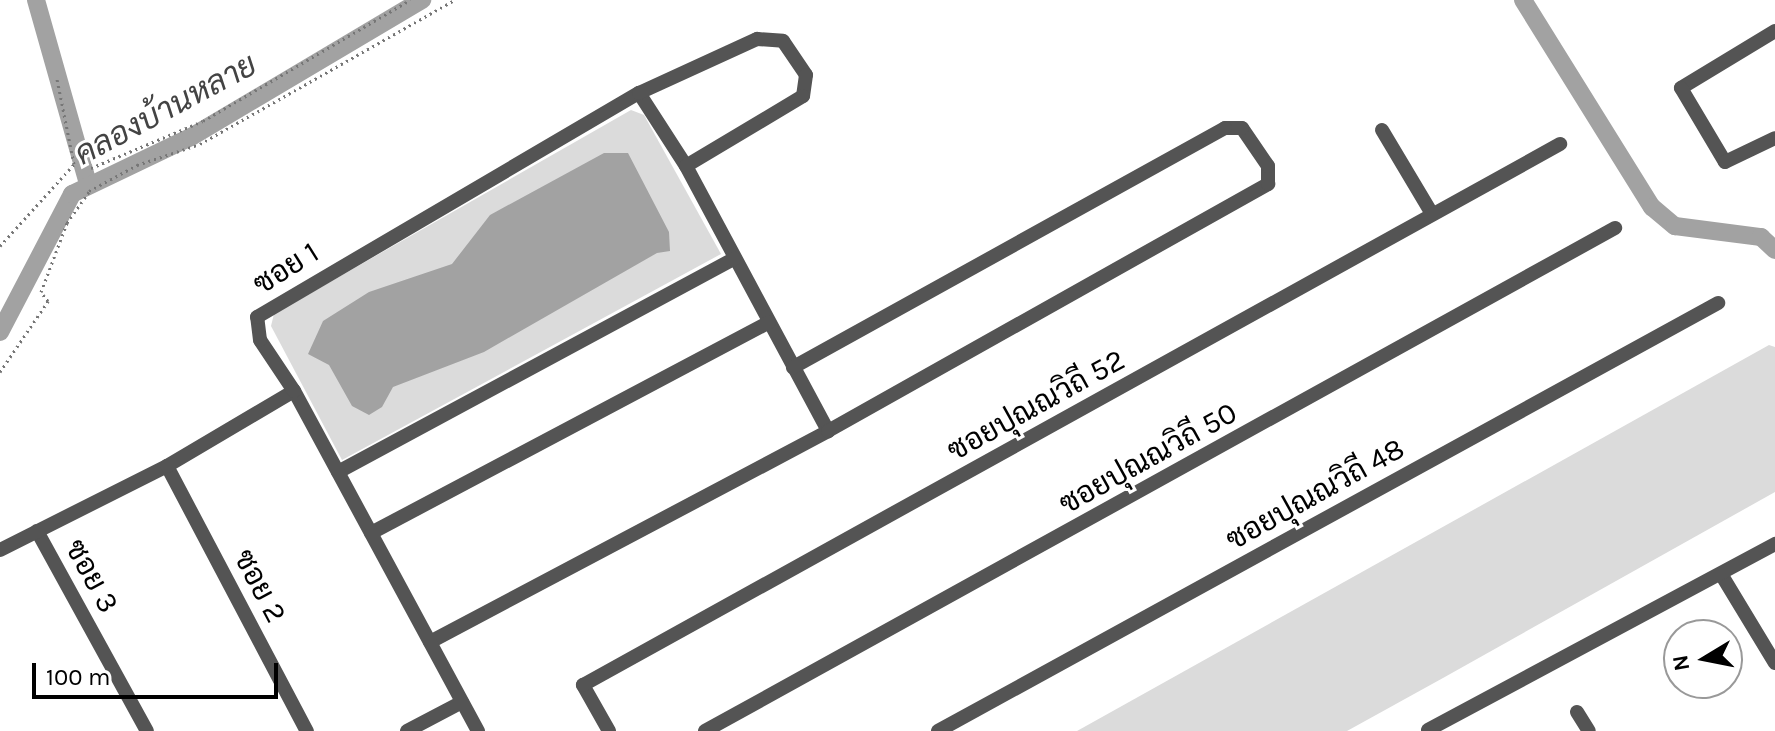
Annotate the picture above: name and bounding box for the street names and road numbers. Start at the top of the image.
street label: ซอย 1 [247,234,325,302]
street label: ซอยปุณณวิถี 52 [941,342,1131,468]
street label: ซอยปุณณวิถี 50 [1053,394,1243,522]
street label: ซอยปุณณวิถี 48 [1220,430,1410,558]
street label: ซอย 3 [57,533,127,619]
street label: ซอย 2 [226,543,294,629]

